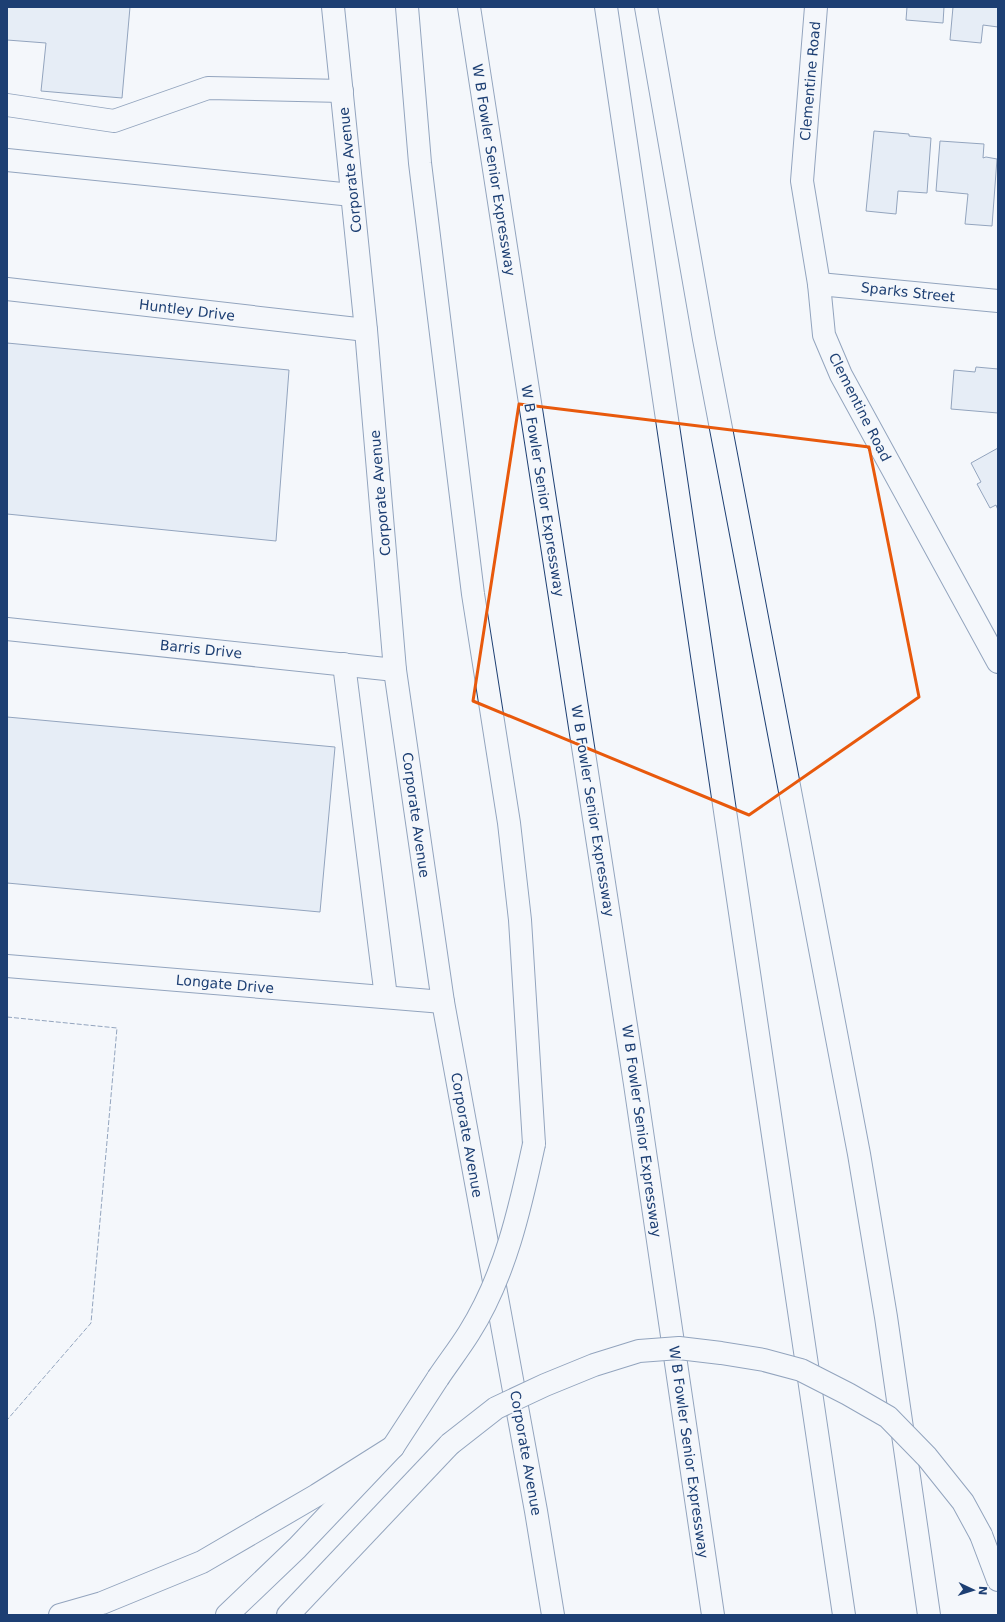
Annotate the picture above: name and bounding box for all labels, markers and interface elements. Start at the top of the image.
street label: Clementine Road [797,21,823,141]
street label: W B Fowler Senior Expressway [469,63,519,277]
street label: Corporate Avenue [335,106,365,234]
street label: Sparks Street [860,279,956,305]
street label: Huntley Drive [138,296,236,324]
street label: Clementine Road [826,350,894,464]
street label: W B Fowler Senior Expressway [518,384,568,598]
street label: Corporate Avenue [367,429,393,557]
street label: Barris Drive [159,637,243,661]
street label: W B Fowler Senior Expressway [568,704,618,918]
street label: Corporate Avenue [399,751,433,879]
street label: Longate Drive [175,972,275,996]
street label: W B Fowler Senior Expressway [619,1024,665,1238]
street label: Corporate Avenue [448,1071,486,1199]
street label: W B Fowler Senior Expressway [666,1345,712,1559]
street label: Corporate Avenue [507,1389,545,1517]
north arrow [953,1570,993,1610]
text: N [976,1586,989,1596]

